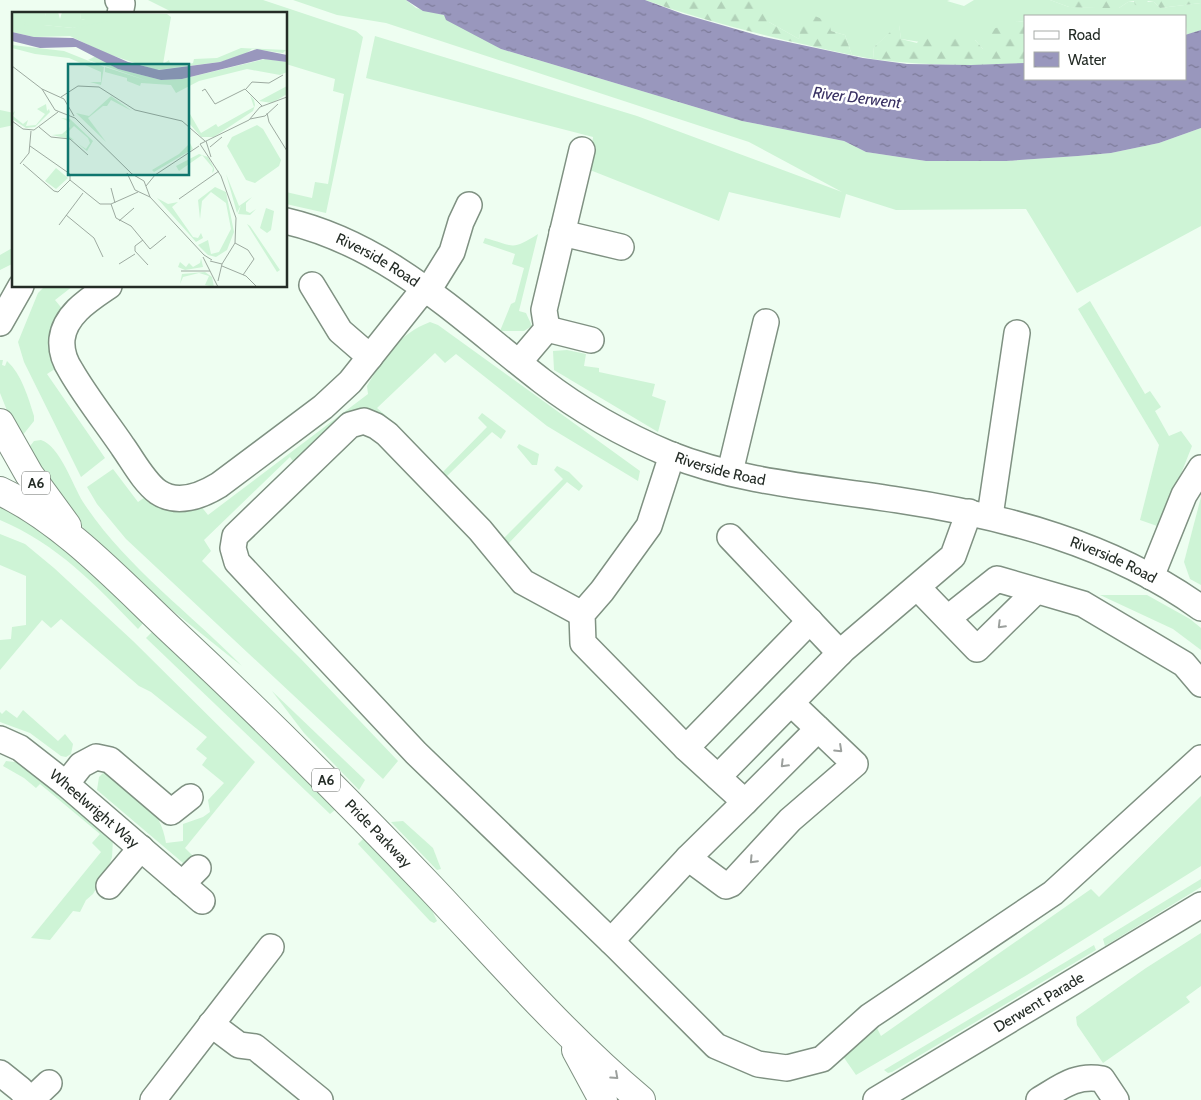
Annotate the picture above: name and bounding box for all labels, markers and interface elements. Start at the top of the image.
inset map [12,12,288,288]
legend [1024,15,1186,80]
text: Road [1068,26,1101,44]
text: Water [1068,51,1106,69]
water label: River Derwent [812,83,903,112]
street label: Riverside Road [333,229,423,291]
street label: Riverside Road [672,448,767,489]
road number: A6 [22,472,50,494]
street label: Riverside Road [1068,533,1160,587]
one-way arrow [998,619,1007,628]
one-way arrow [833,743,842,752]
one-way arrow [781,758,790,767]
street label: Wheelwright Way [46,766,143,852]
road number: A6 [312,768,340,792]
street label: Pride Parkway [341,796,416,872]
one-way arrow [750,855,759,864]
street label: Derwent Parade [991,968,1088,1036]
one-way arrow [609,1070,618,1079]

